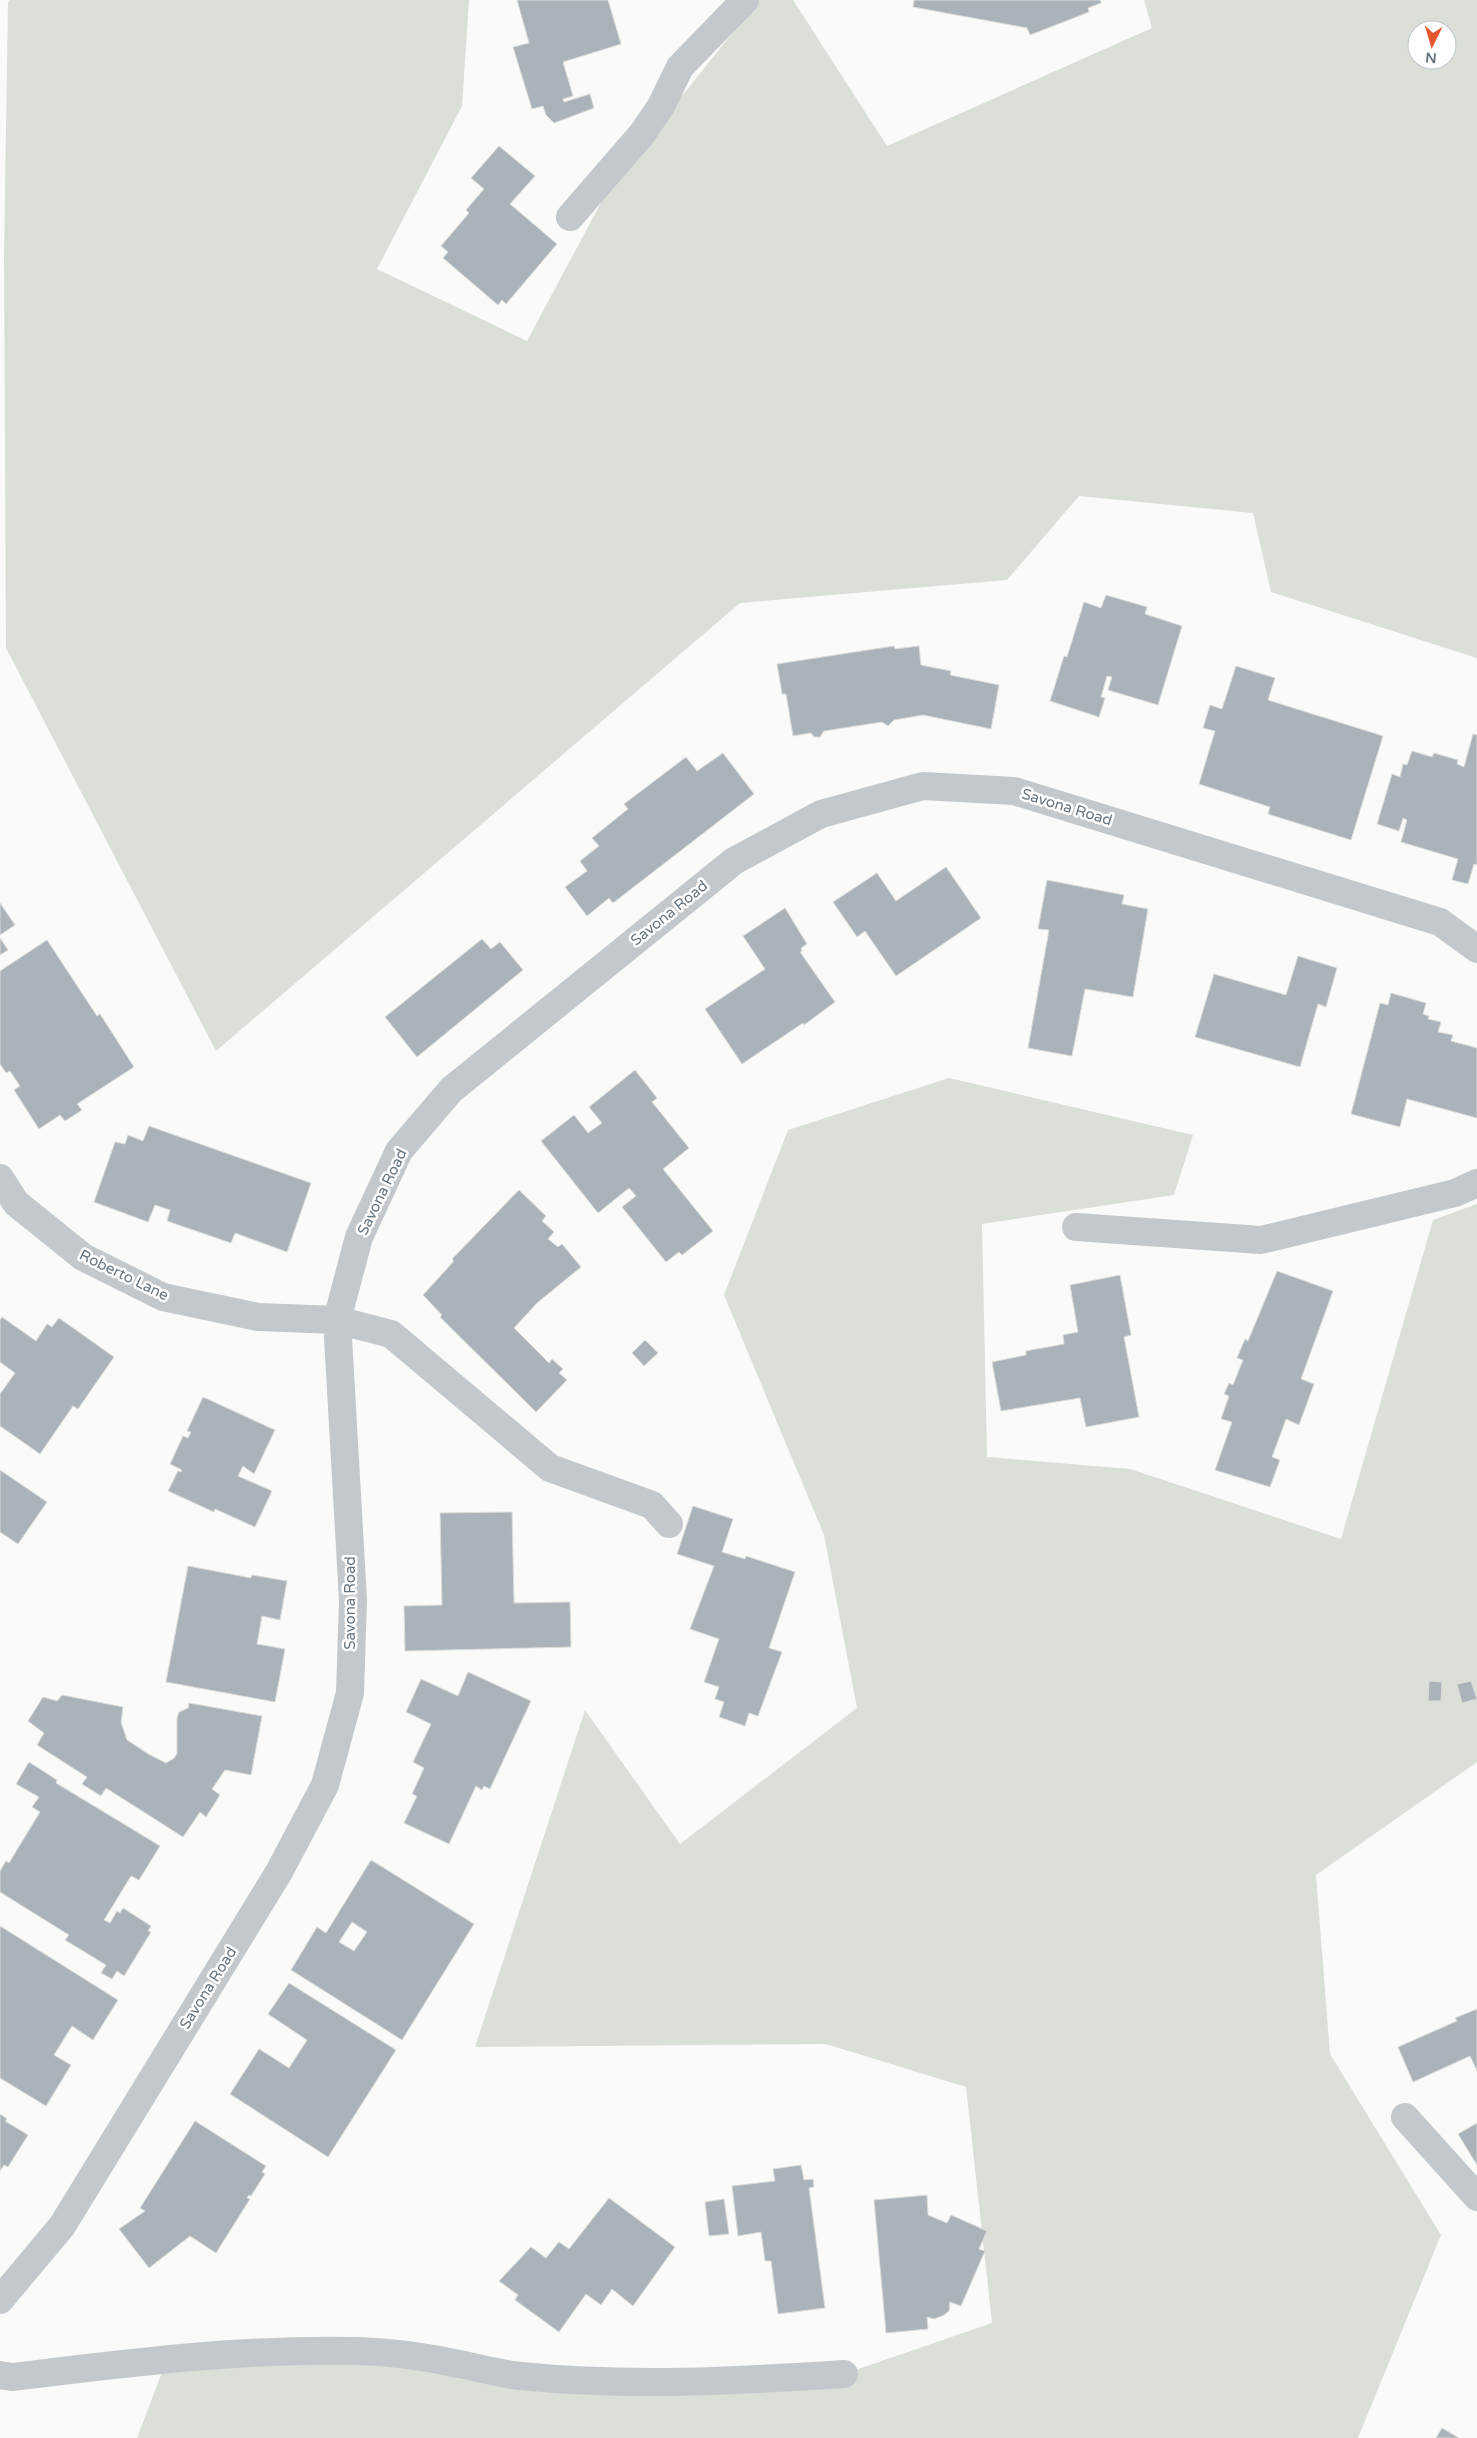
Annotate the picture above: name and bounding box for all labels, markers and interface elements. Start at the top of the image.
north arrow [1407,20,1457,70]
text: N [1425,48,1437,66]
street label: Savona Road [1020,785,1114,829]
street label: Savona Road [627,877,711,949]
street label: Savona Road [353,1146,411,1238]
street label: Roberto Lane [77,1246,171,1304]
street label: Savona Road [341,1556,359,1650]
street label: Savona Road [176,1944,240,2032]

